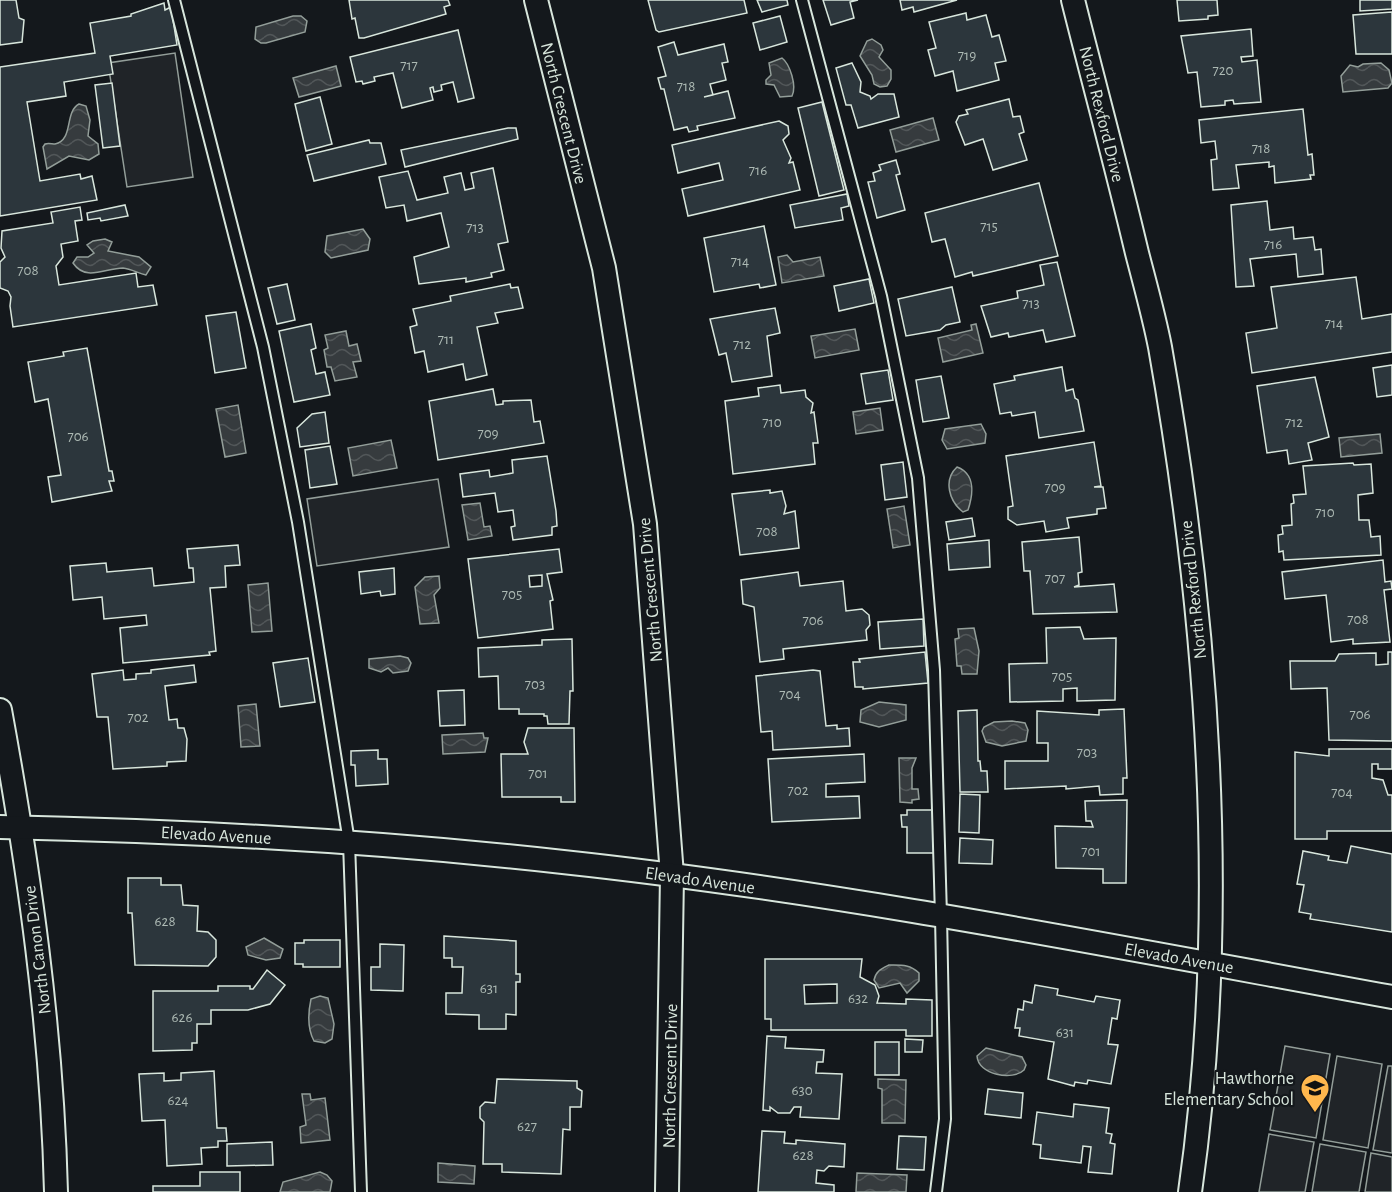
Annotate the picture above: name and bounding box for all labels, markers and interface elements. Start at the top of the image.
street label: North Crescent Drive [537,41,589,186]
street label: North Rexford Drive [1075,45,1127,184]
house number: 719 [958,48,976,63]
house number: 717 [400,58,418,73]
house number: 720 [1212,63,1234,78]
house number: 718 [677,79,695,94]
house number: 718 [1252,141,1270,156]
house number: 716 [749,163,767,178]
house number: 715 [980,219,998,234]
house number: 713 [466,220,484,235]
house number: 716 [1264,237,1282,252]
house number: 714 [731,254,749,269]
house number: 708 [17,263,39,278]
house number: 713 [1022,296,1040,311]
house number: 714 [1325,316,1343,331]
house number: 711 [438,332,454,347]
house number: 712 [733,337,751,352]
house number: 710 [762,415,782,430]
house number: 712 [1285,415,1303,430]
house number: 709 [477,426,499,441]
house number: 706 [67,429,89,444]
house number: 709 [1044,480,1066,495]
house number: 710 [1315,505,1335,520]
street label: North Crescent Drive [636,517,666,663]
street label: North Rexford Drive [1178,520,1210,660]
house number: 708 [756,524,778,539]
house number: 707 [1045,571,1065,586]
house number: 705 [502,587,522,602]
house number: 708 [1347,612,1369,627]
house number: 706 [802,613,824,628]
house number: 705 [1052,669,1072,684]
house number: 703 [525,677,545,692]
house number: 704 [779,687,801,702]
house number: 706 [1349,707,1371,722]
house number: 702 [127,710,149,725]
house number: 703 [1077,745,1097,760]
house number: 701 [528,766,548,781]
house number: 702 [787,783,809,798]
house number: 704 [1331,785,1353,800]
street label: Elevado Avenue [160,824,272,848]
house number: 701 [1081,844,1101,859]
street label: Elevado Avenue [644,864,756,898]
street label: North Canon Drive [21,884,55,1015]
house number: 628 [155,914,176,929]
street label: Elevado Avenue [1123,941,1235,977]
house number: 631 [480,981,498,996]
house number: 632 [848,991,868,1006]
street label: North Crescent Drive [661,1003,681,1149]
house number: 626 [172,1010,192,1025]
house number: 631 [1056,1025,1074,1040]
place label: Hawthorne Elementary School [1164,1070,1294,1109]
school or university icon: Hawthorne Elementary School [1299,1072,1331,1114]
house number: 630 [791,1083,813,1098]
house number: 624 [167,1093,189,1108]
house number: 627 [517,1119,537,1134]
house number: 628 [793,1148,814,1163]

